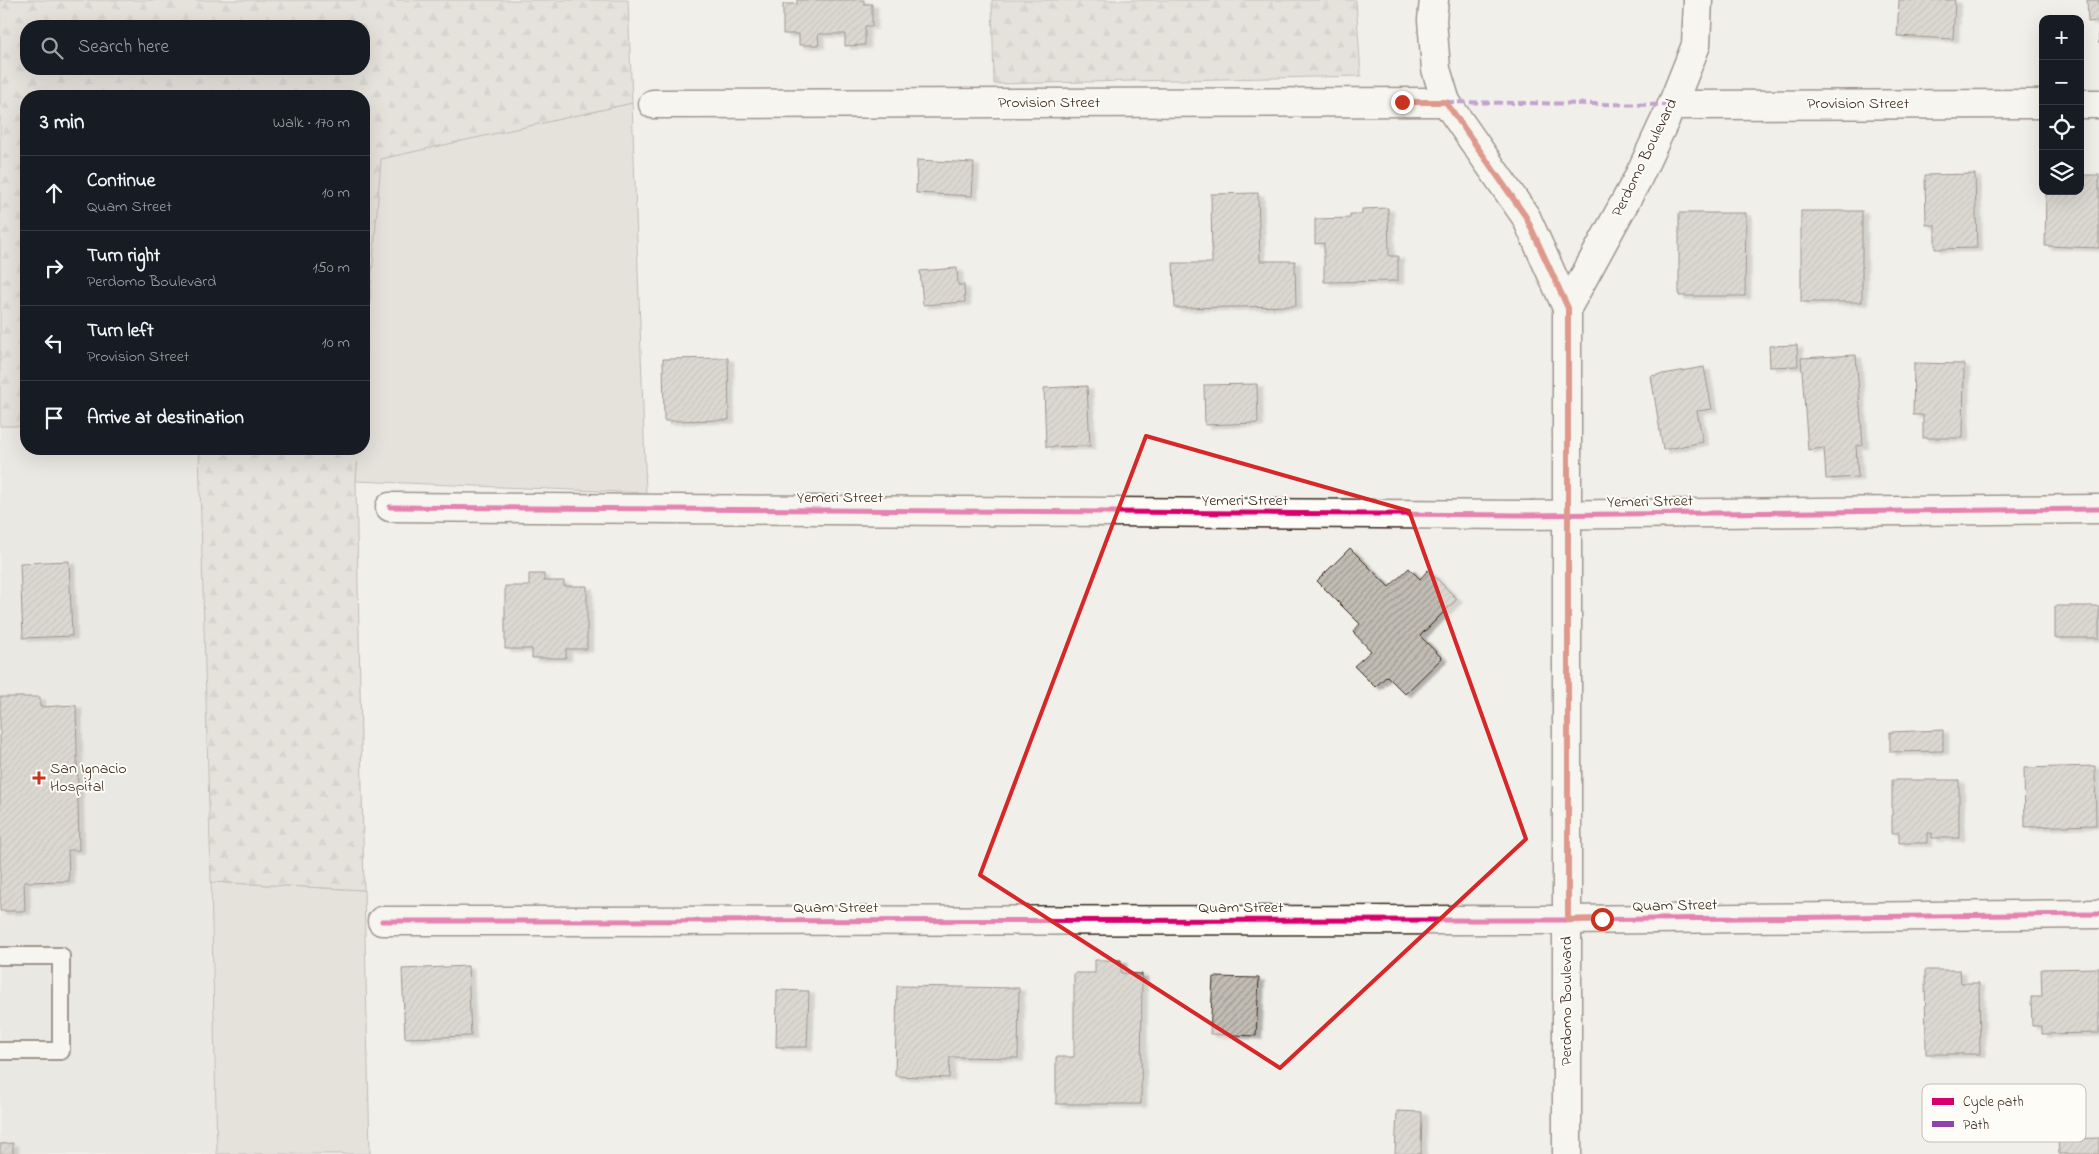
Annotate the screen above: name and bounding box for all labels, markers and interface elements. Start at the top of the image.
map controls [2039,15,2084,195]
button: + [2039,15,2084,60]
search box [20,20,370,75]
icon: search [38,34,66,62]
text: Search here [78,34,169,61]
button: − [2039,60,2084,105]
street label: Provision Street [998,91,1101,115]
route end [1391,91,1414,114]
street label: Provision Street [1807,92,1910,116]
street label: Perdomo Boulevard [1606,95,1684,221]
button: locate [2039,105,2084,150]
text: 3 min [40,108,84,138]
text: Walk · 170 m [273,111,350,135]
button: layers [2039,150,2084,195]
text: Continue [87,168,155,195]
icon: ahead [40,179,68,207]
text: 10 m [322,181,350,205]
text: Quam Street [87,195,172,219]
text: Turn right [87,243,160,270]
icon: right [40,254,68,282]
text: 150 m [312,256,350,280]
text: Perdomo Boulevard [87,270,216,294]
text: Turn left [87,318,154,345]
icon: left [40,329,68,357]
text: 10 m [322,331,350,355]
text: Provision Street [87,345,189,369]
icon: arrive [40,404,68,432]
text: Arrive at destination [87,405,244,432]
street label: Yemeri Street [797,486,884,510]
street label: Yemeri Street [1202,489,1289,513]
street label: Yemeri Street [1607,489,1694,515]
place label: San Ignacio Hospital [50,757,127,799]
marker: San Ignacio Hospital [32,771,46,785]
street label: Quam Street [1632,893,1718,919]
street label: Quam Street [794,896,879,920]
street label: Quam Street [1199,896,1284,920]
route start [1591,908,1614,931]
street label: Perdomo Boulevard [1555,936,1579,1066]
legend [1922,1084,2086,1142]
text: Cycle path [1963,1092,2024,1114]
text: Path [1963,1115,1989,1136]

